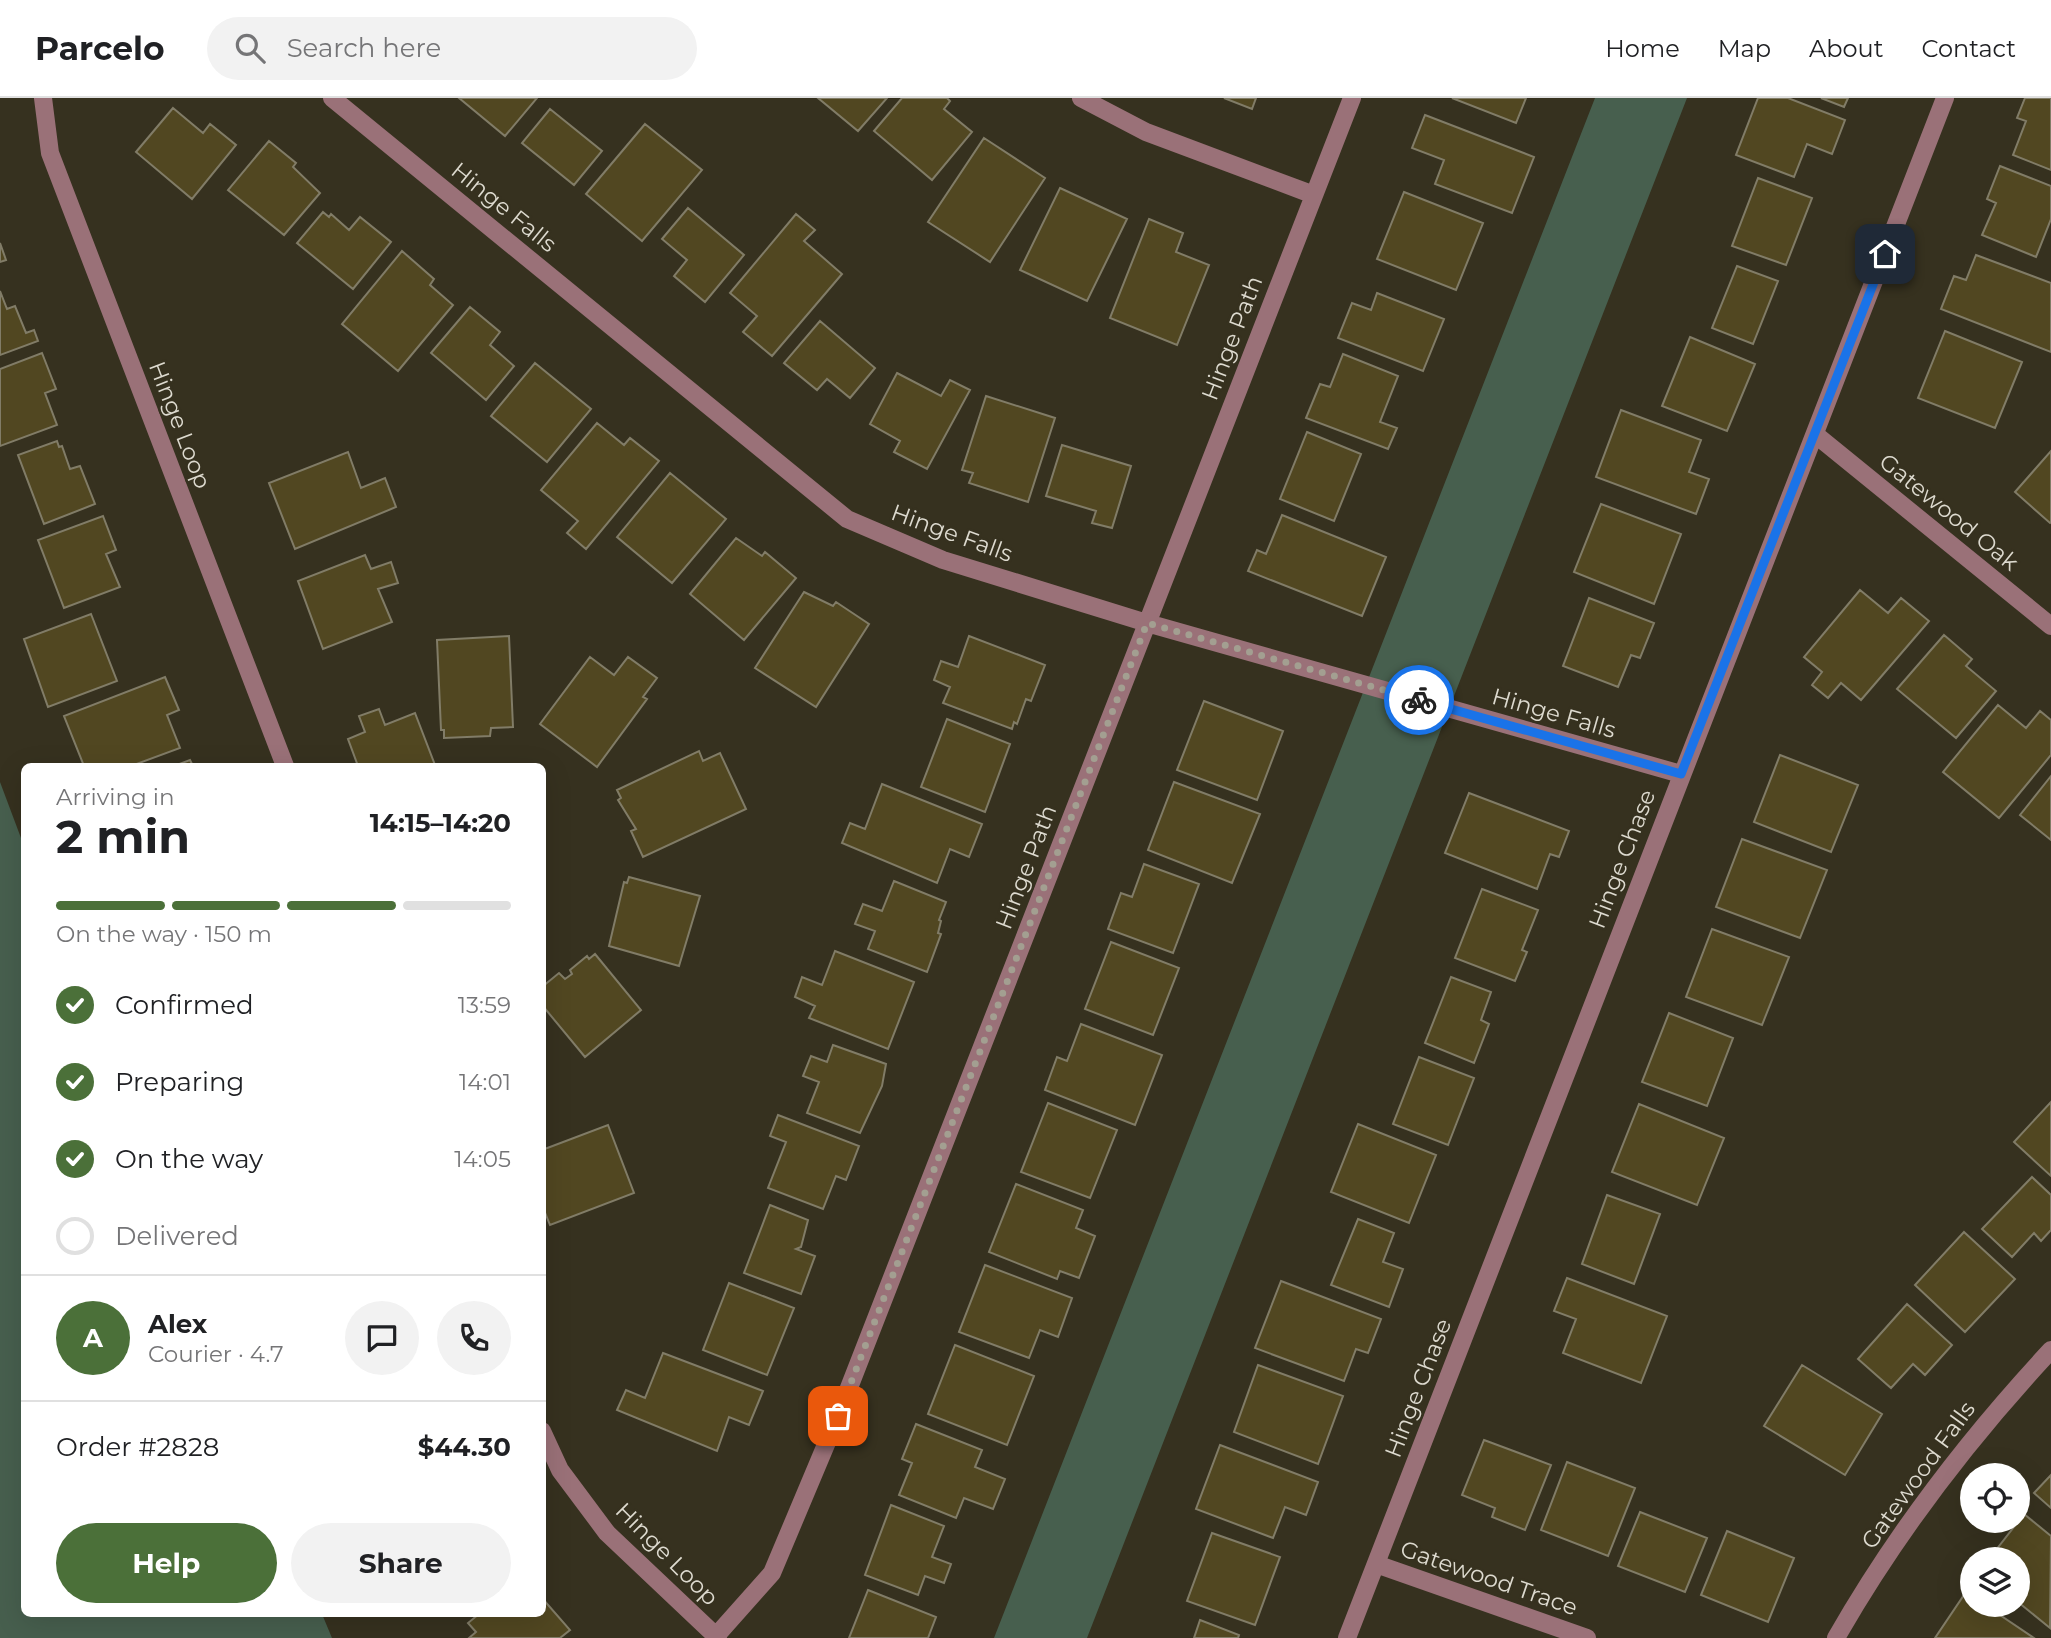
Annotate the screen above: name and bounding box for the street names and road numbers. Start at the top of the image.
street label: Hinge Falls [446,156,562,258]
street label: Hinge Path [1196,272,1268,404]
street label: Hinge Loop [143,357,217,493]
street label: Gatewood Oak [1874,447,2024,577]
street label: Hinge Falls [887,498,1017,568]
street label: Hinge Falls [1489,682,1619,744]
street label: Hinge Chase [1583,786,1661,932]
street label: Hinge Path [990,801,1062,933]
street label: Hinge Chase [1379,1315,1457,1461]
street label: Gatewood Falls [1855,1396,1981,1554]
street label: Hinge Loop [610,1497,724,1611]
street label: Gatewood Trace [1397,1535,1581,1621]

